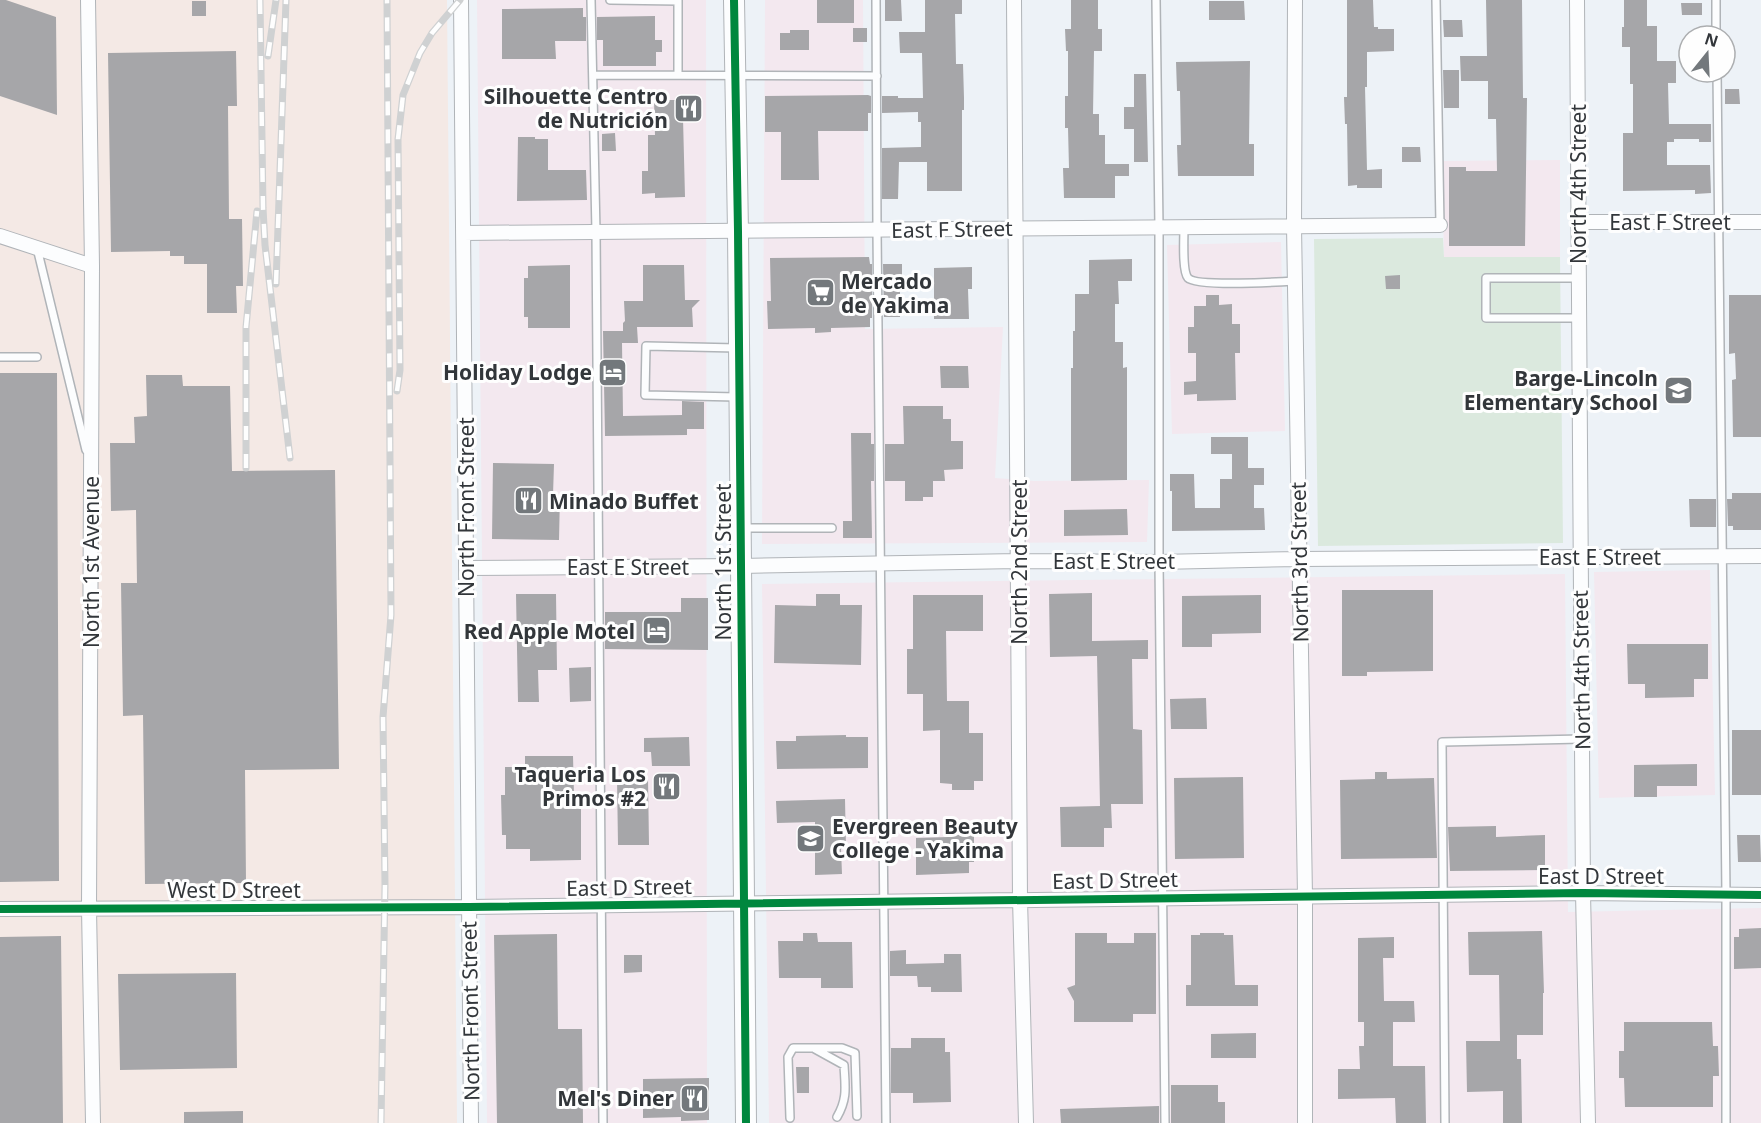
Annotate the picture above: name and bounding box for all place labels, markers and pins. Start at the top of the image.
place label: Silhouette Centro de Nutrición [484,82,668,134]
restaurant icon: Silhouette Centro de Nutrición [673,92,705,124]
place label: Mercado de Yakima [841,267,949,319]
supermarket icon: Mercado de Yakima [804,277,836,309]
hotel icon: Holiday Lodge [597,356,629,388]
place label: Holiday Lodge [443,358,592,386]
place label: Barge-Lincoln Elementary School [1464,364,1658,416]
school or university icon: Barge-Lincoln Elementary School [1663,374,1695,406]
restaurant icon: Minado Buffet [512,485,544,517]
place label: Minado Buffet [549,487,699,515]
hotel icon: Red Apple Motel [640,615,672,647]
place label: Red Apple Motel [464,617,635,645]
place label: Taqueria Los Primos #2 [514,760,646,812]
restaurant icon: Taqueria Los Primos #2 [651,770,683,802]
place label: Evergreen Beauty College - Yakima [832,812,1018,864]
school or university icon: Evergreen Beauty College - Yakima [795,822,827,854]
restaurant icon: Mel's Diner [679,1082,711,1114]
place label: Mel's Diner [557,1084,675,1112]

